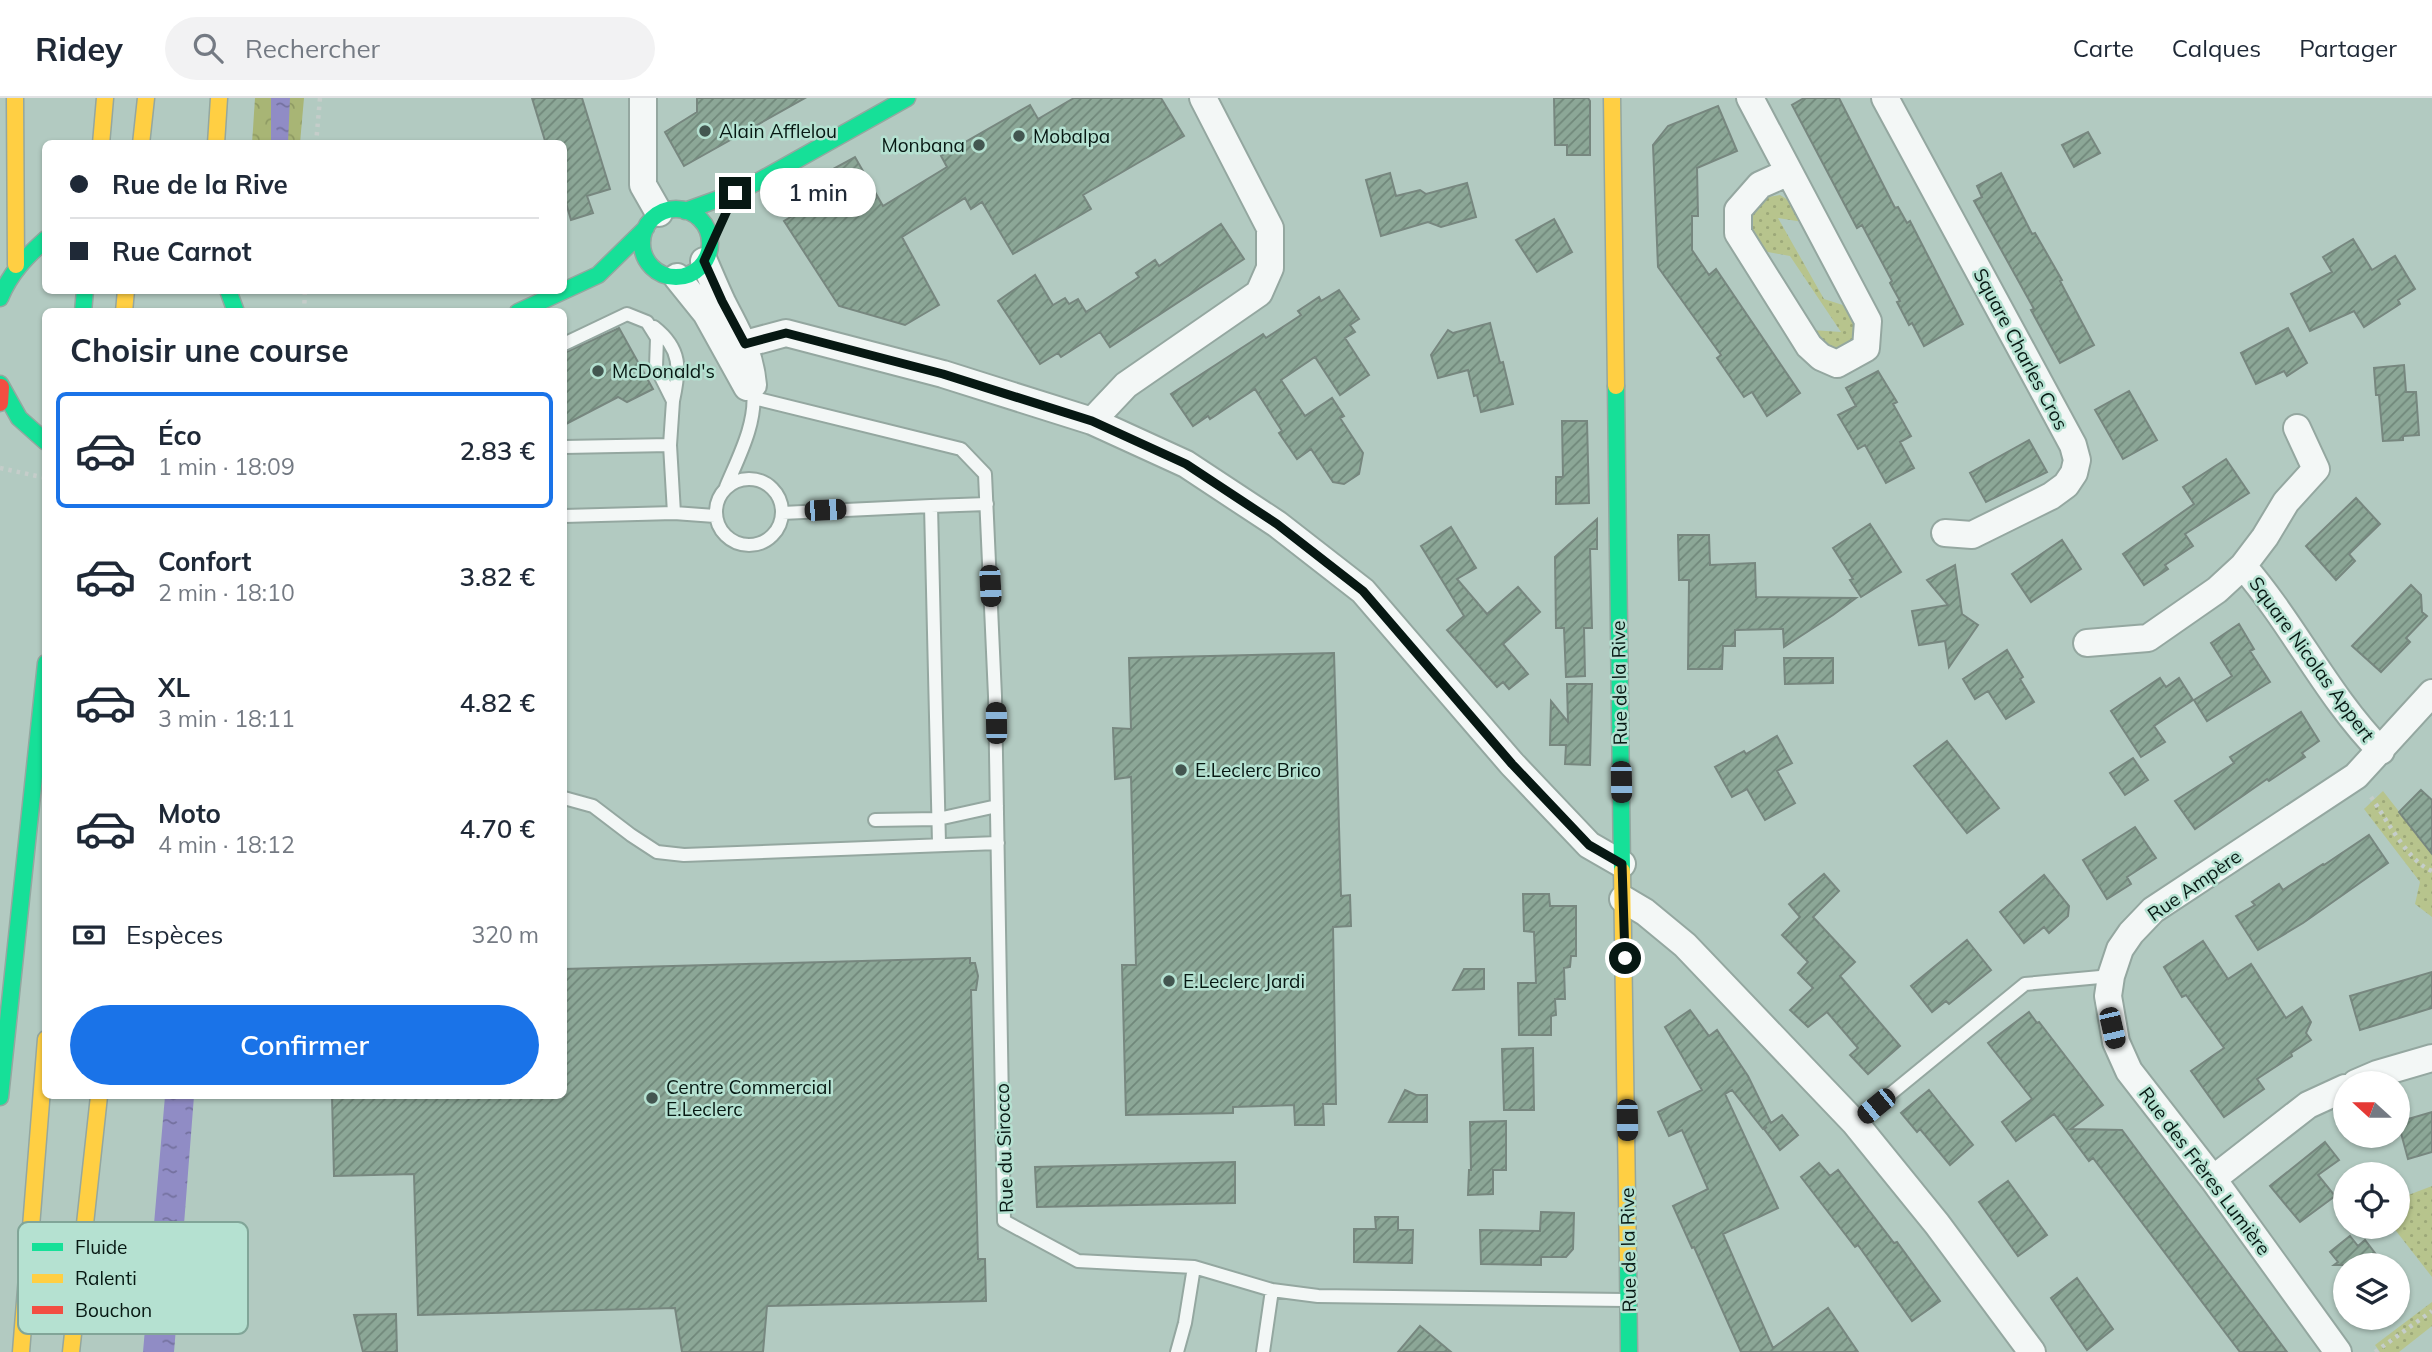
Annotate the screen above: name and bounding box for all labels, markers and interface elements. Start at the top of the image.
search box [165,17,655,80]
text: Ridey [35,28,123,69]
icon: search [189,29,227,67]
text: Rechercher [245,32,380,65]
text: Carte [2073,33,2134,63]
text: Calques [2172,33,2261,63]
text: Partager [2299,33,2397,63]
place label: Alain Afflelou [719,119,837,143]
marker: Alain Afflelou [697,123,713,139]
place label: Mobalpa [1033,124,1110,148]
marker: Mobalpa [1011,128,1027,144]
place label: Monbana [881,133,965,157]
marker: Monbana [971,137,987,153]
text: Rue de la Rive [112,168,288,201]
callout: 1 min [760,168,875,217]
route end [719,177,751,209]
text: 1 min [788,178,848,207]
text: Rue Carnot [112,235,252,268]
street label: Square Charles Cros [1968,264,2074,434]
text: Choisir une course [70,330,349,370]
place label: McDonald's [612,359,715,383]
marker: McDonald's [590,363,606,379]
icon: car [74,419,137,482]
text: Éco [158,419,202,452]
text: 2.83 € [459,434,535,467]
text: 1 min · 18:09 [158,452,295,481]
car [804,498,847,522]
icon: car [74,545,137,608]
text: Confort [158,545,251,578]
text: 3.82 € [459,560,535,593]
car [979,564,1002,608]
street label: Square Nicolas Appert [2244,572,2380,746]
text: 2 min · 18:10 [158,578,295,607]
street label: Rue de la Rive [1606,620,1632,746]
icon: car [74,671,137,734]
text: XL [158,671,190,704]
text: 4.82 € [459,686,535,719]
car [986,702,1007,744]
text: 3 min · 18:11 [158,704,295,733]
place label: E.Leclerc Brico [1195,758,1321,782]
car [1611,761,1632,803]
marker: E.Leclerc Brico [1173,762,1189,778]
icon: car [74,797,137,860]
text: Moto [158,797,221,830]
text: 4.70 € [459,812,535,845]
text: 4 min · 18:12 [158,830,295,859]
street label: Rue Ampère [2143,844,2245,926]
icon: cash [70,916,108,954]
text: Espèces [126,918,223,951]
text: 320 m [471,920,539,949]
route start [1609,942,1641,974]
place label: E.Leclerc Jardi [1183,969,1305,993]
marker: E.Leclerc Jardi [1161,973,1177,989]
button: Confirmer [70,1005,539,1085]
car [2098,1005,2127,1051]
north arrow [2333,1071,2410,1148]
map controls [2333,1071,2410,1330]
place label: Centre Commercial E.Leclerc [666,1075,832,1121]
street label: Rue des Frères Lumière [2134,1082,2276,1260]
street label: Rue du Sirocco [990,1083,1018,1213]
car [1854,1085,1899,1127]
marker: Centre Commercial E.Leclerc [644,1090,660,1106]
car [1617,1099,1638,1141]
button: locate [2333,1162,2410,1239]
street label: Rue de la Rive [1615,1187,1641,1313]
legend [18,1222,248,1334]
text: Fluide [75,1235,127,1259]
button: layers [2333,1253,2410,1330]
text: Ralenti [75,1266,137,1290]
text: Bouchon [75,1298,152,1322]

